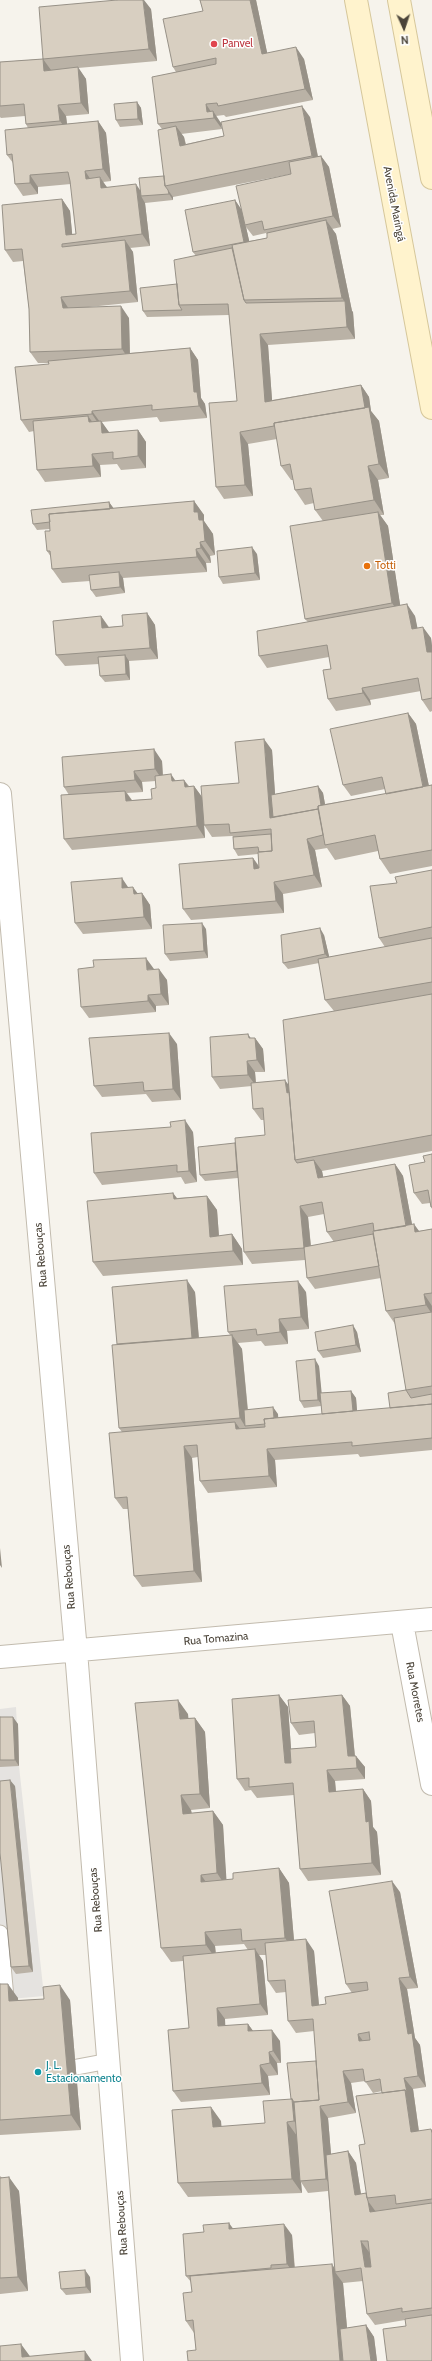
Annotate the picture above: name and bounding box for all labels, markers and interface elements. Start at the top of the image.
north arrow [384,8,424,48]
text: N [400,33,409,47]
place label: Panvel [222,37,253,51]
marker: Panvel [209,39,219,49]
street label: Avenida Maringá [380,165,408,243]
place label: Totti [375,559,396,573]
marker: Totti [362,561,372,571]
street label: Rua Rebouças [32,1222,50,1288]
street label: Rua Rebouças [60,1544,78,1610]
street label: Rua Tomazina [183,1630,249,1648]
street label: Rua Morretes [403,1661,427,1723]
street label: Rua Rebouças [87,1867,105,1933]
place label: J. L. Estacionamento [46,2059,121,2085]
marker: J. L. Estacionamento [33,2067,43,2077]
street label: Rua Rebouças [113,2190,131,2256]

